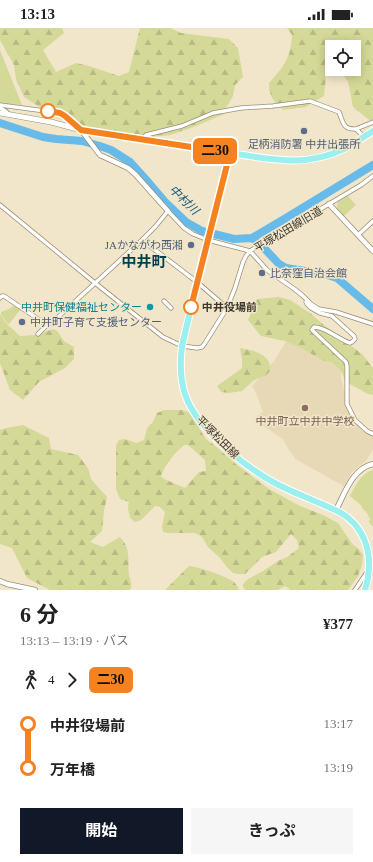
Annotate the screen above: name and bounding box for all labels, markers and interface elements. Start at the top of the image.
text: 13:13 [20,6,55,22]
map controls [325,40,361,76]
button: locate [325,40,361,76]
unlabelled marker [40,103,56,119]
marker: 足柄消防署 中井出張所 [299,126,309,136]
line badge: 二30 [192,138,238,164]
place label: 足柄消防署 中井出張所 [248,138,361,150]
text: 二30 [201,143,229,158]
water label: 中村川 [166,182,203,219]
street label: 平塚松田線旧道 [252,204,324,254]
place label: JAかながわ西湘 [105,239,183,251]
marker: JAかながわ西湘 [186,240,196,250]
district label: 中井町 [121,253,167,270]
place label: 比奈窪自治会館 [270,267,347,279]
marker: 比奈窪自治会館 [257,268,267,278]
marker: 中井役場前 [183,299,199,315]
place label: 中井町保健福祉センター [21,301,142,313]
place label: 中井役場前 [202,301,257,313]
marker: 中井町保健福祉センター [145,302,155,312]
place label: 中井町子育て支援センター [30,316,162,328]
marker: 中井町子育て支援センター [17,317,27,327]
marker: 中井町立中井中学校 [300,403,310,413]
street label: 平塚松田線 [194,413,242,461]
place label: 中井町立中井中学校 [256,415,355,427]
text: 6 分 [20,602,59,627]
text: ¥377 [323,616,353,632]
text: 13:13 – 13:19 · バス [20,633,129,648]
icon: walk [20,669,42,691]
icon: forward [61,669,83,691]
text: 4 [48,672,55,687]
text: 二30 [97,672,125,687]
text: 13:17 [323,716,353,731]
text: 中井役場前 [50,718,125,734]
text: 13:19 [323,760,353,775]
text: 万年橋 [50,762,95,778]
button: 開始 [20,808,183,854]
button: きっぷ [191,808,353,854]

